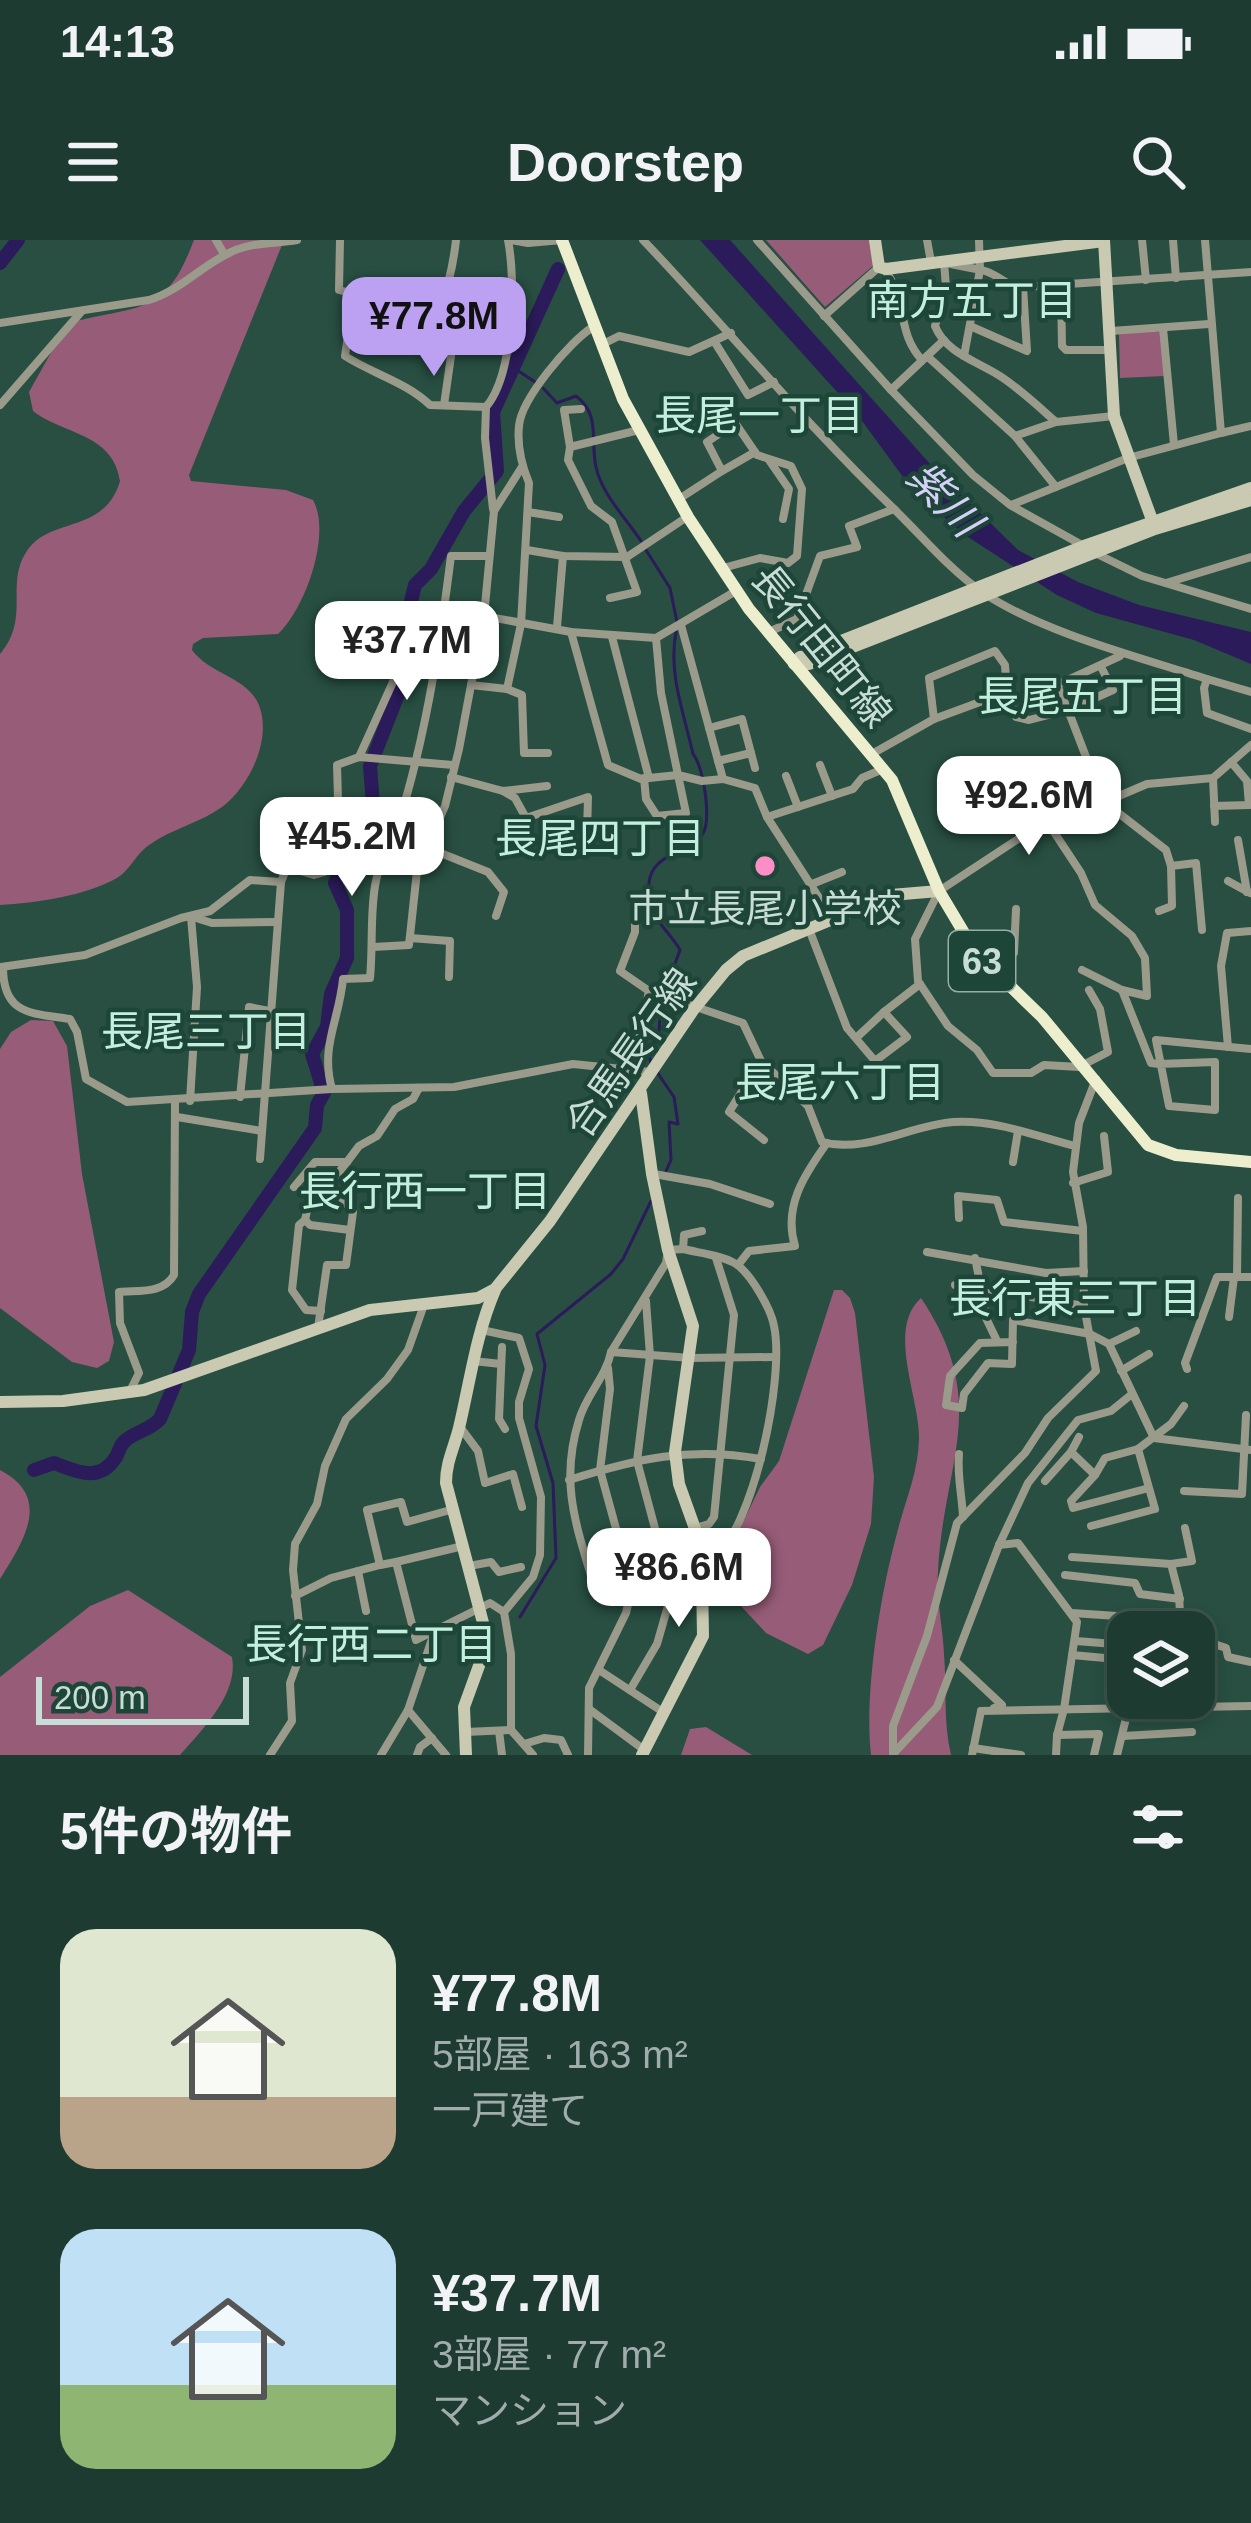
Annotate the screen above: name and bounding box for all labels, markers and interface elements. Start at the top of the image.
text: 14:13 [60,16,175,67]
icon: menu [60,129,126,195]
icon: search [1125,129,1191,195]
text: Doorstep [507,132,744,192]
pin: ¥77.8M [336,277,532,379]
district label: 南方五丁目 [867,277,1077,324]
text: ¥77.8M [369,294,499,337]
district label: 長尾一丁目 [654,392,864,439]
water label: 紫川 [898,452,993,548]
street label: 長行田町線 [744,557,900,735]
pin: ¥37.7M [309,601,505,703]
text: ¥37.7M [342,618,472,661]
district label: 長尾五丁目 [977,673,1187,720]
pin: ¥92.6M [931,756,1127,858]
text: ¥92.6M [964,773,1094,816]
pin: ¥45.2M [254,797,450,899]
text: ¥45.2M [287,814,417,857]
district label: 長尾四丁目 [495,815,705,862]
marker: 市立長尾小学校 [752,853,778,879]
place label: 市立長尾小学校 [628,887,902,930]
road number: 63 [949,931,1015,991]
street label: 合馬長行線 [557,961,705,1145]
district label: 長尾三丁目 [101,1008,311,1055]
district label: 長尾六丁目 [735,1059,945,1106]
district label: 長行西一丁目 [299,1168,551,1215]
district label: 長行東三丁目 [949,1275,1201,1322]
pin: ¥86.6M [581,1528,777,1630]
text: ¥86.6M [614,1545,744,1588]
map controls [1107,1611,1215,1719]
button: layers [1107,1611,1215,1719]
district label: 長行西二丁目 [245,1621,497,1668]
scale bar [36,1671,249,1724]
text: 200 m [54,1679,146,1716]
icon: filters [1125,1794,1191,1860]
text: 5件の物件 [60,1803,292,1860]
text: ¥77.8M [432,1965,602,2022]
icon: home [156,1977,300,2121]
text: 5部屋 · 163 m² [432,2033,688,2076]
text: 一戸建て [432,2089,588,2132]
text: ¥37.7M [432,2265,602,2322]
icon: home [156,2277,300,2421]
text: 3部屋 · 77 m² [432,2333,666,2376]
text: マンション [432,2389,627,2432]

